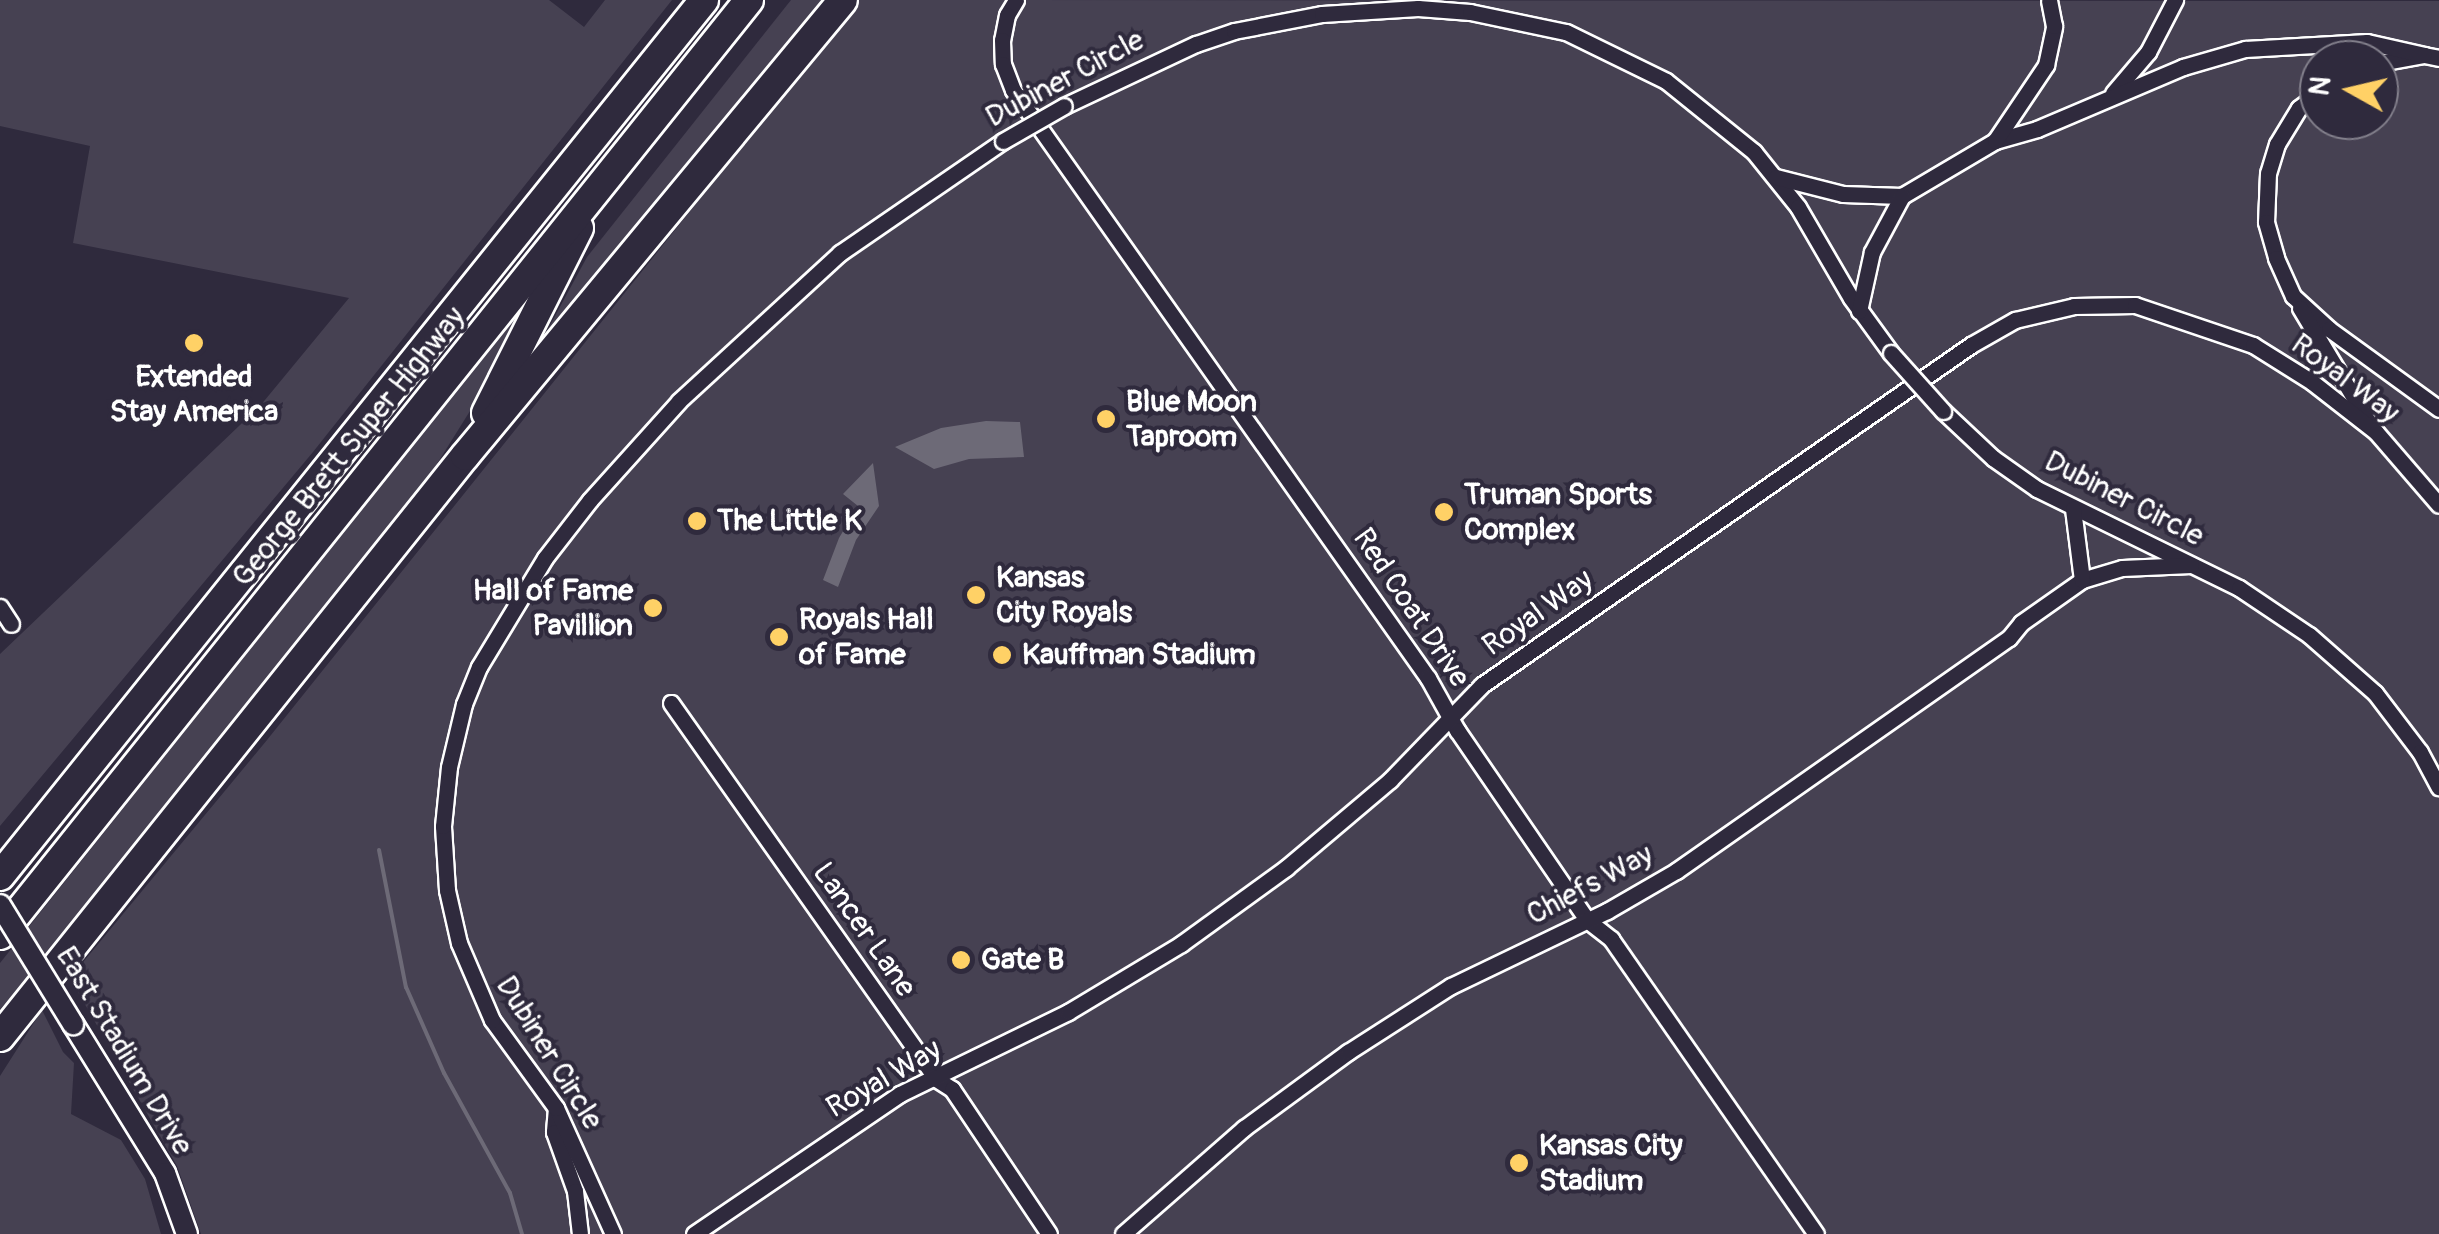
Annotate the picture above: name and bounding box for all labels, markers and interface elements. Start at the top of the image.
street label: Dubiner Circle [980,22,1150,136]
north arrow [2299,40,2399,140]
text: N [2302,74,2339,98]
street label: George Brett Super Highway [225,300,473,594]
street label: Royal Way [2284,327,2406,431]
marker: Extended Stay America [183,332,205,354]
place label: Extended Stay America [110,359,278,430]
place label: Blue Moon Taproom [1126,384,1257,454]
marker: Blue Moon Taproom [1095,408,1117,430]
street label: Dubiner Circle [2038,444,2210,554]
place label: Truman Sports Complex [1464,477,1652,548]
marker: Truman Sports Complex [1433,501,1455,523]
place label: The Little K [717,503,862,539]
marker: The Little K [686,510,708,532]
street label: Red Coat Drive [1345,522,1477,694]
place label: Kansas City Royals [996,560,1132,630]
street label: Royal Way [1476,562,1600,664]
place label: Hall of Fame Pavillion [473,573,633,644]
marker: Kansas City Royals [965,584,987,606]
marker: Hall of Fame Pavillion [642,597,664,619]
place label: Royals Hall of Fame [799,602,934,672]
marker: Royals Hall of Fame [768,626,790,648]
place label: Kauffman Stadium [1022,637,1256,673]
marker: Kauffman Stadium [991,644,1013,666]
street label: Chiefs Way [1521,837,1659,933]
street label: Lancer Lane [805,856,923,1004]
street label: East Stadium Drive [48,940,200,1162]
place label: Gate B [981,942,1064,978]
marker: Gate B [950,949,972,971]
street label: Dubiner Circle [488,970,610,1136]
street label: Royal Way [820,1032,948,1126]
place label: Kansas City Stadium [1539,1128,1683,1198]
marker: Kansas City Stadium [1508,1152,1530,1174]

